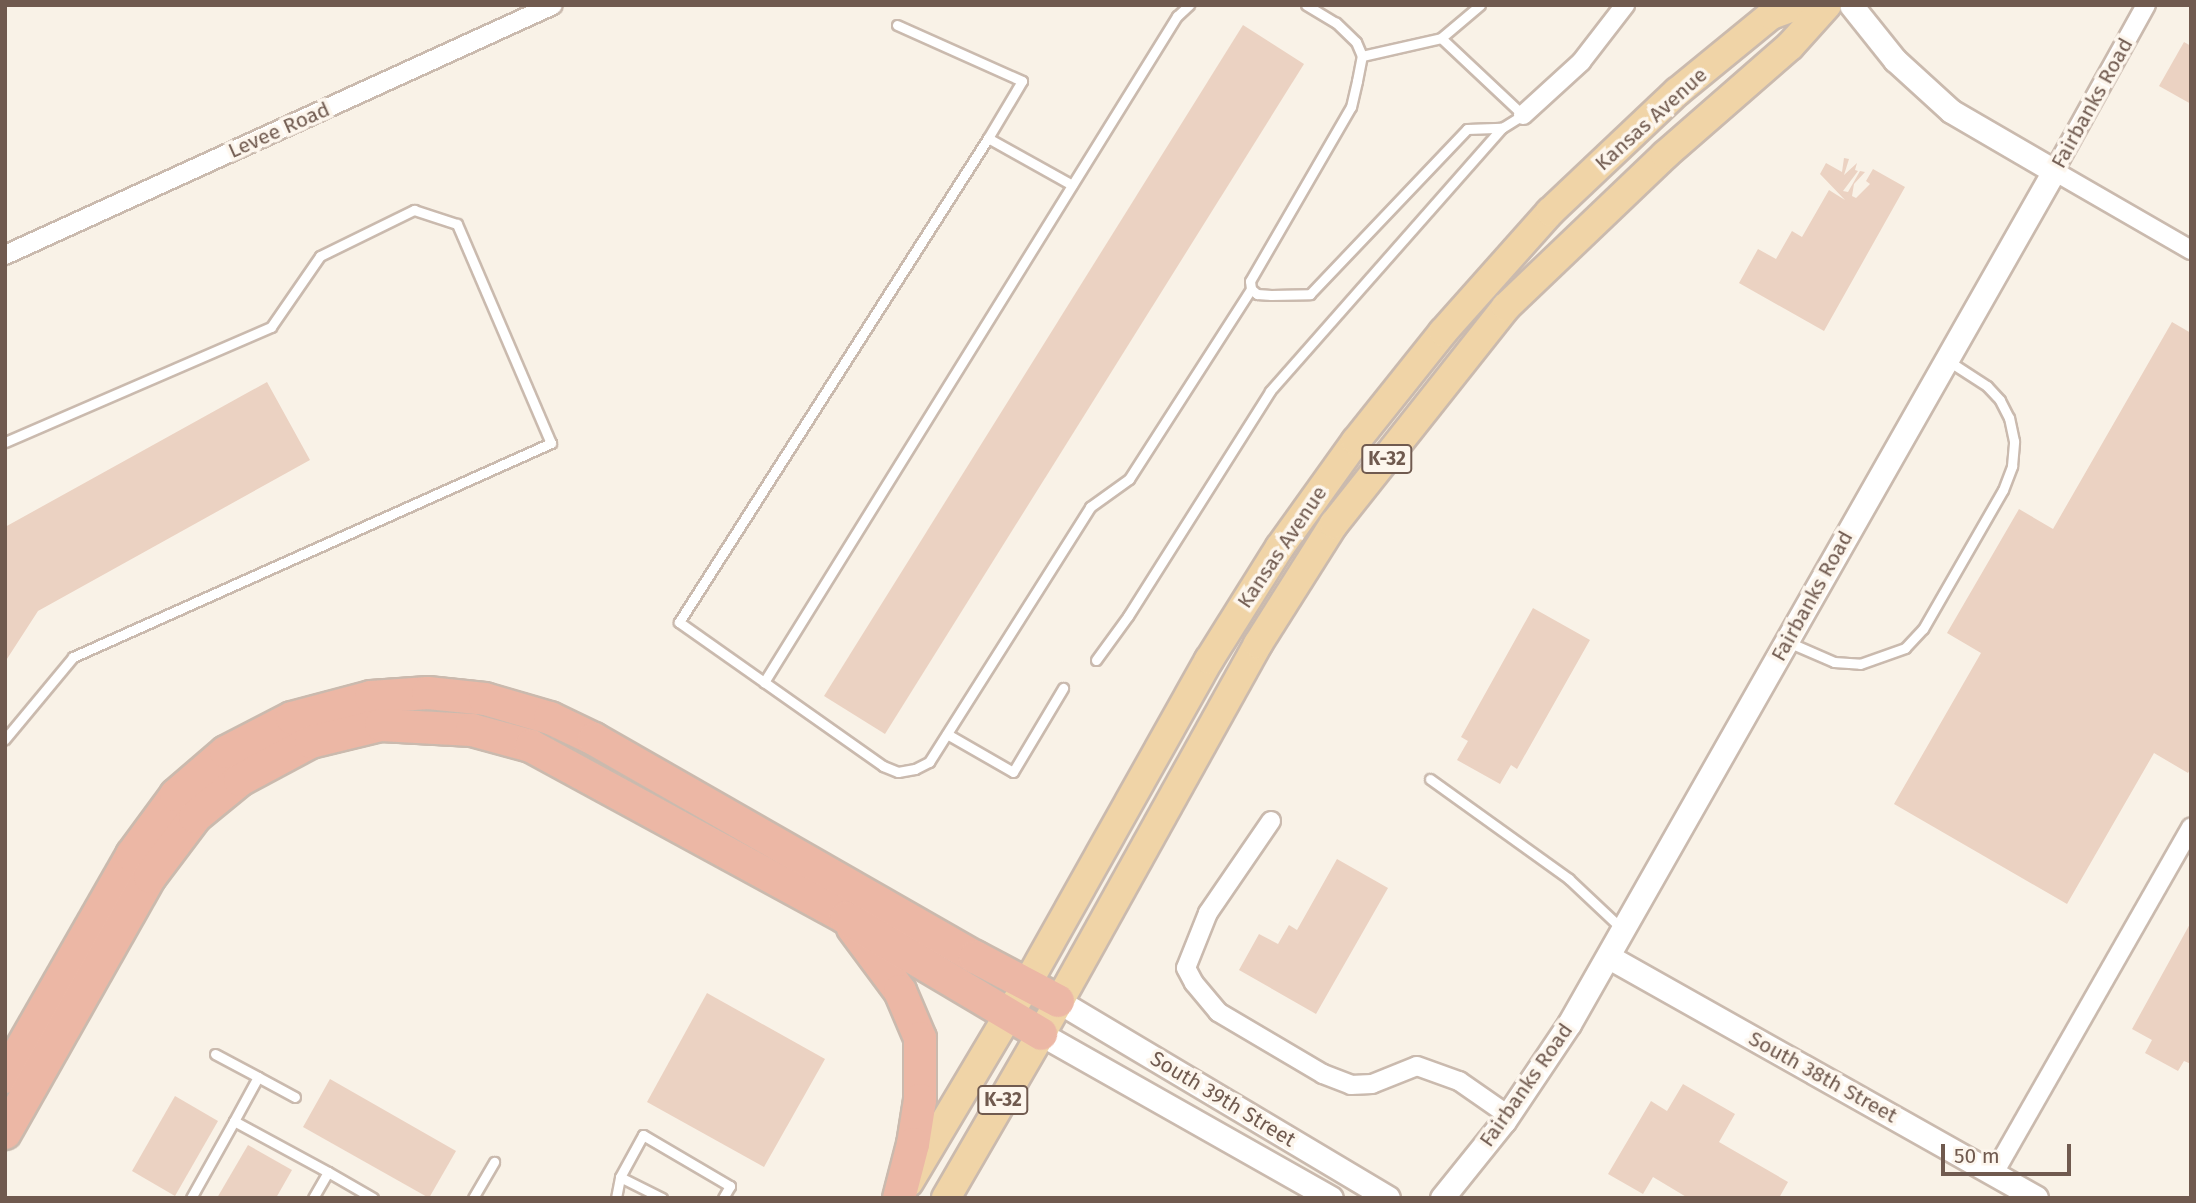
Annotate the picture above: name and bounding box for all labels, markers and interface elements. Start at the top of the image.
street label: Fairbanks Road [2046,34,2138,172]
street label: Kansas Avenue [1590,62,1712,176]
street label: Levee Road [224,96,334,164]
road number: K-32 [1361,444,1413,474]
street label: Kansas Avenue [1232,481,1332,613]
street label: Fairbanks Road [1766,527,1858,665]
street label: Fairbanks Road [1474,1018,1578,1152]
street label: South 38th Street [1744,1026,1902,1128]
street label: South 39th Street [1146,1046,1300,1152]
road number: K-32 [977,1084,1029,1116]
scale bar [1944,1130,2074,1174]
text: 50 m [1954,1143,2000,1169]

